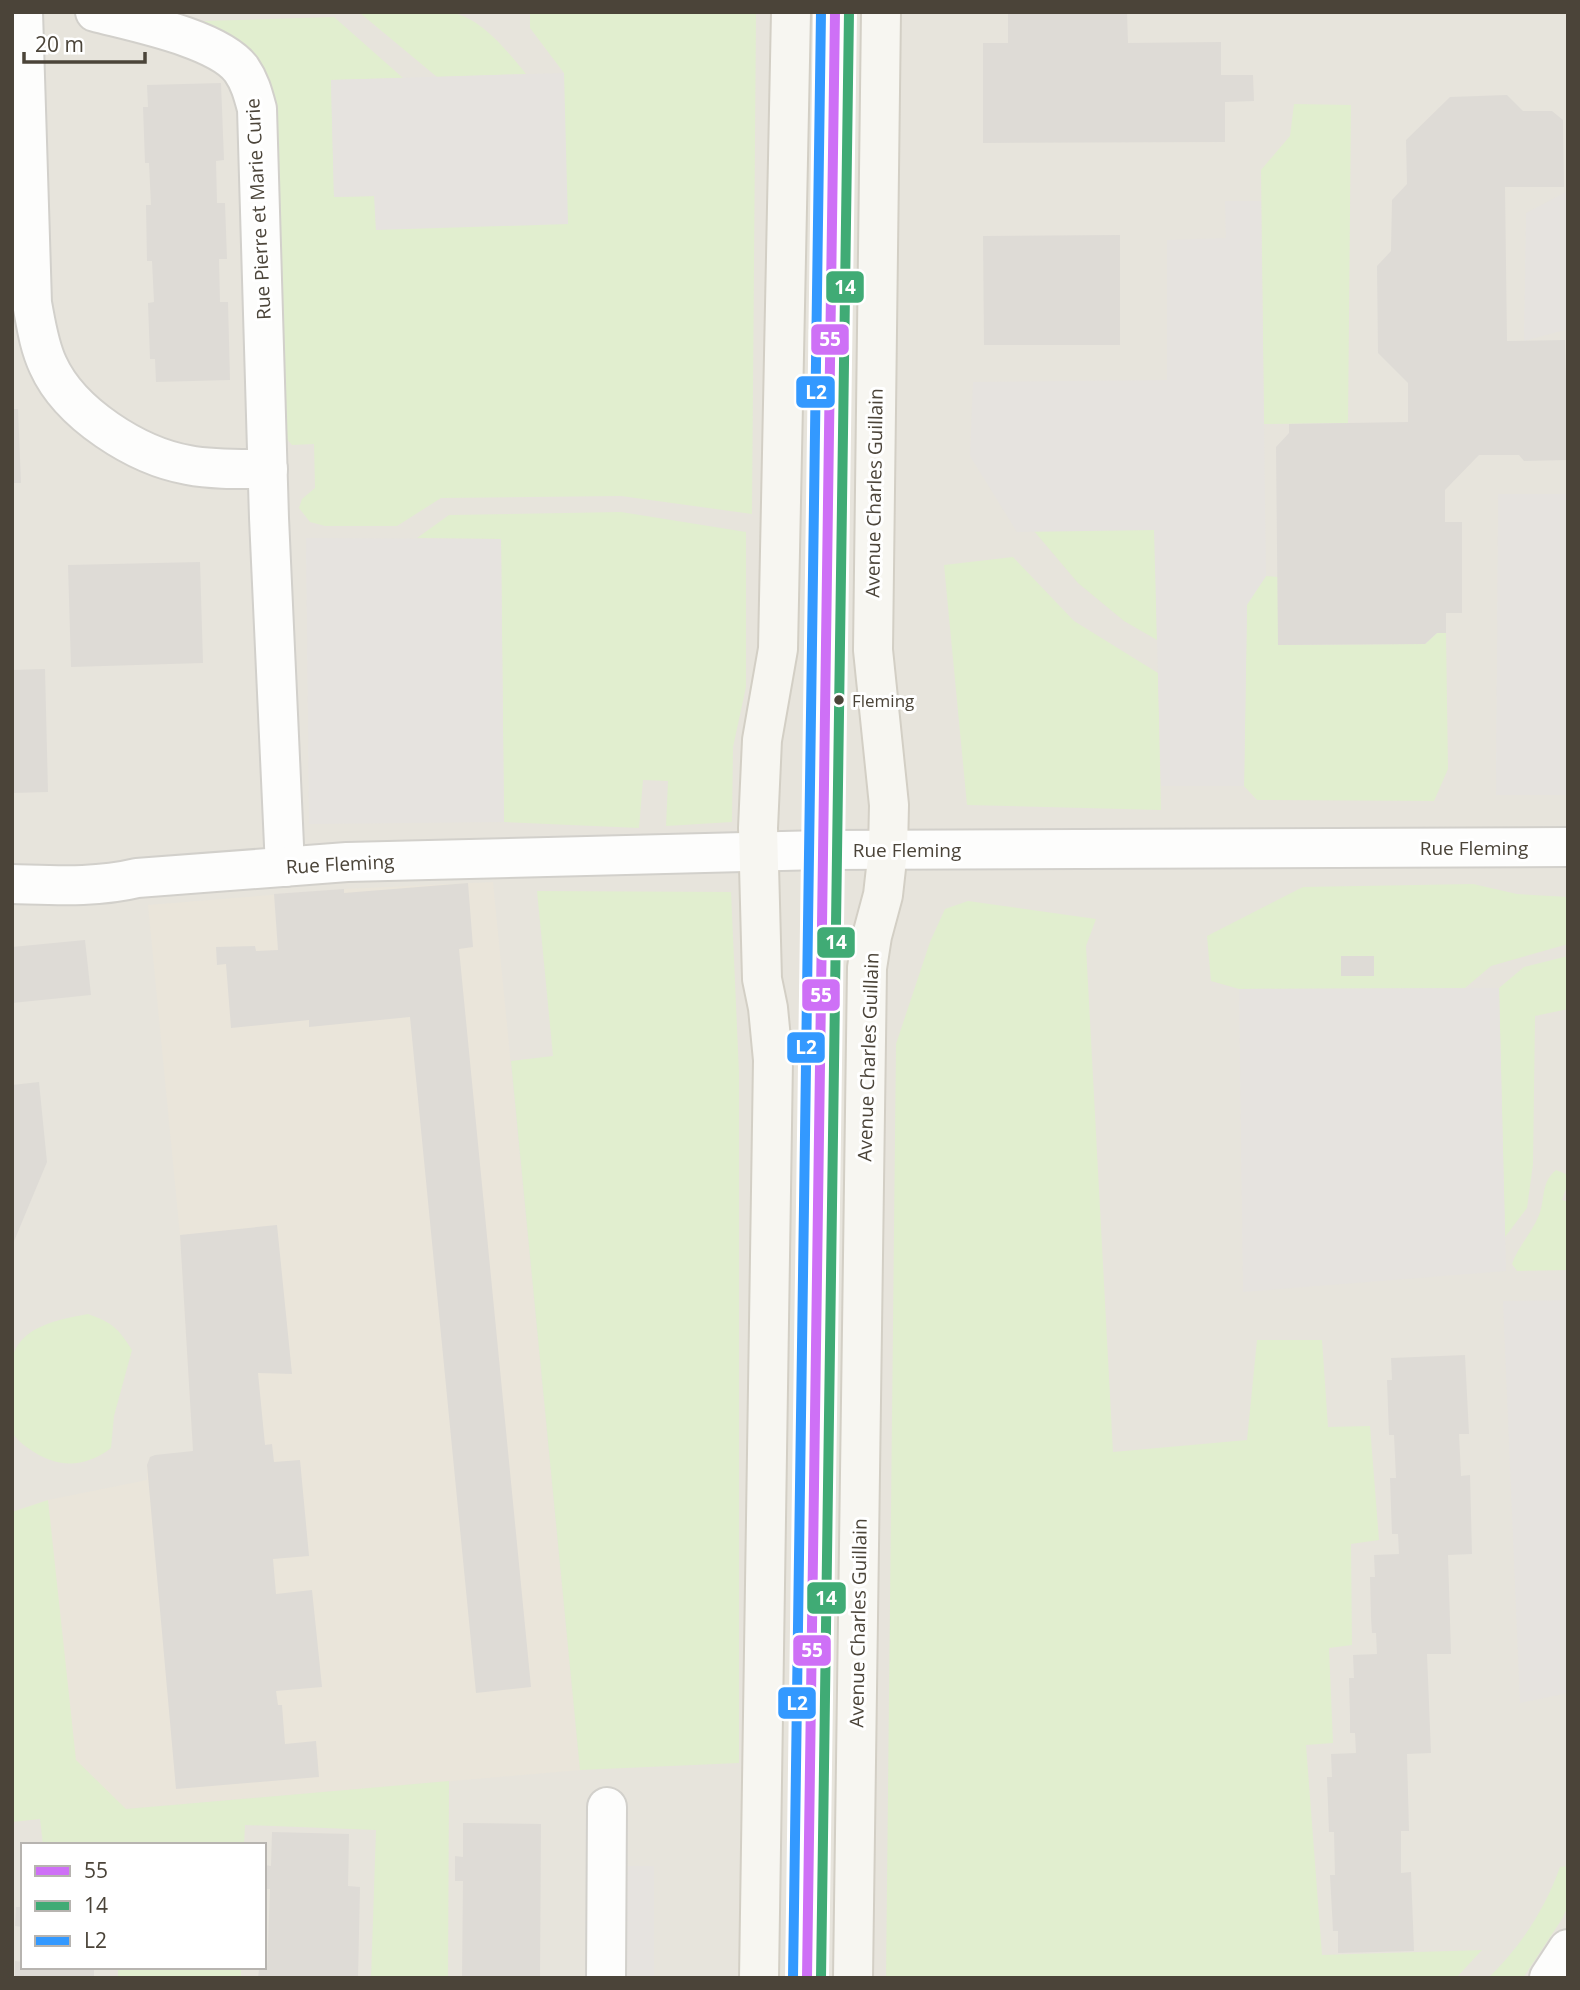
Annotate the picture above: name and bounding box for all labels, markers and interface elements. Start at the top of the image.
scale bar [24,21,145,65]
text: 20 m [35,30,84,58]
street label: Rue Pierre et Marie Curie [239,97,277,321]
line badge: 14 [825,270,865,304]
text: 14 [834,274,856,300]
line badge: 55 [810,323,850,356]
text: 55 [819,326,841,352]
line badge: L2 [795,375,836,409]
text: L2 [805,379,827,405]
street label: Avenue Charles Guillain [859,388,889,598]
place label: Fleming [852,689,914,712]
marker: Fleming [832,693,846,707]
street label: Rue Fleming [1420,835,1528,861]
street label: Rue Fleming [853,837,961,863]
street label: Rue Fleming [285,848,395,880]
line badge: 14 [816,926,856,959]
text: 14 [825,929,847,955]
street label: Avenue Charles Guillain [851,952,885,1162]
line badge: 55 [801,978,841,1012]
text: 55 [810,982,832,1008]
line badge: L2 [786,1031,826,1064]
text: L2 [795,1034,817,1060]
street label: Avenue Charles Guillain [843,1518,873,1728]
line badge: 14 [806,1581,847,1615]
text: 14 [815,1585,837,1611]
line badge: 55 [792,1634,832,1667]
text: 55 [801,1637,823,1663]
line badge: L2 [777,1686,817,1720]
text: L2 [786,1690,808,1716]
legend [21,1843,266,1969]
text: 55 [84,1856,108,1884]
text: 14 [84,1891,108,1919]
text: L2 [84,1926,107,1954]

